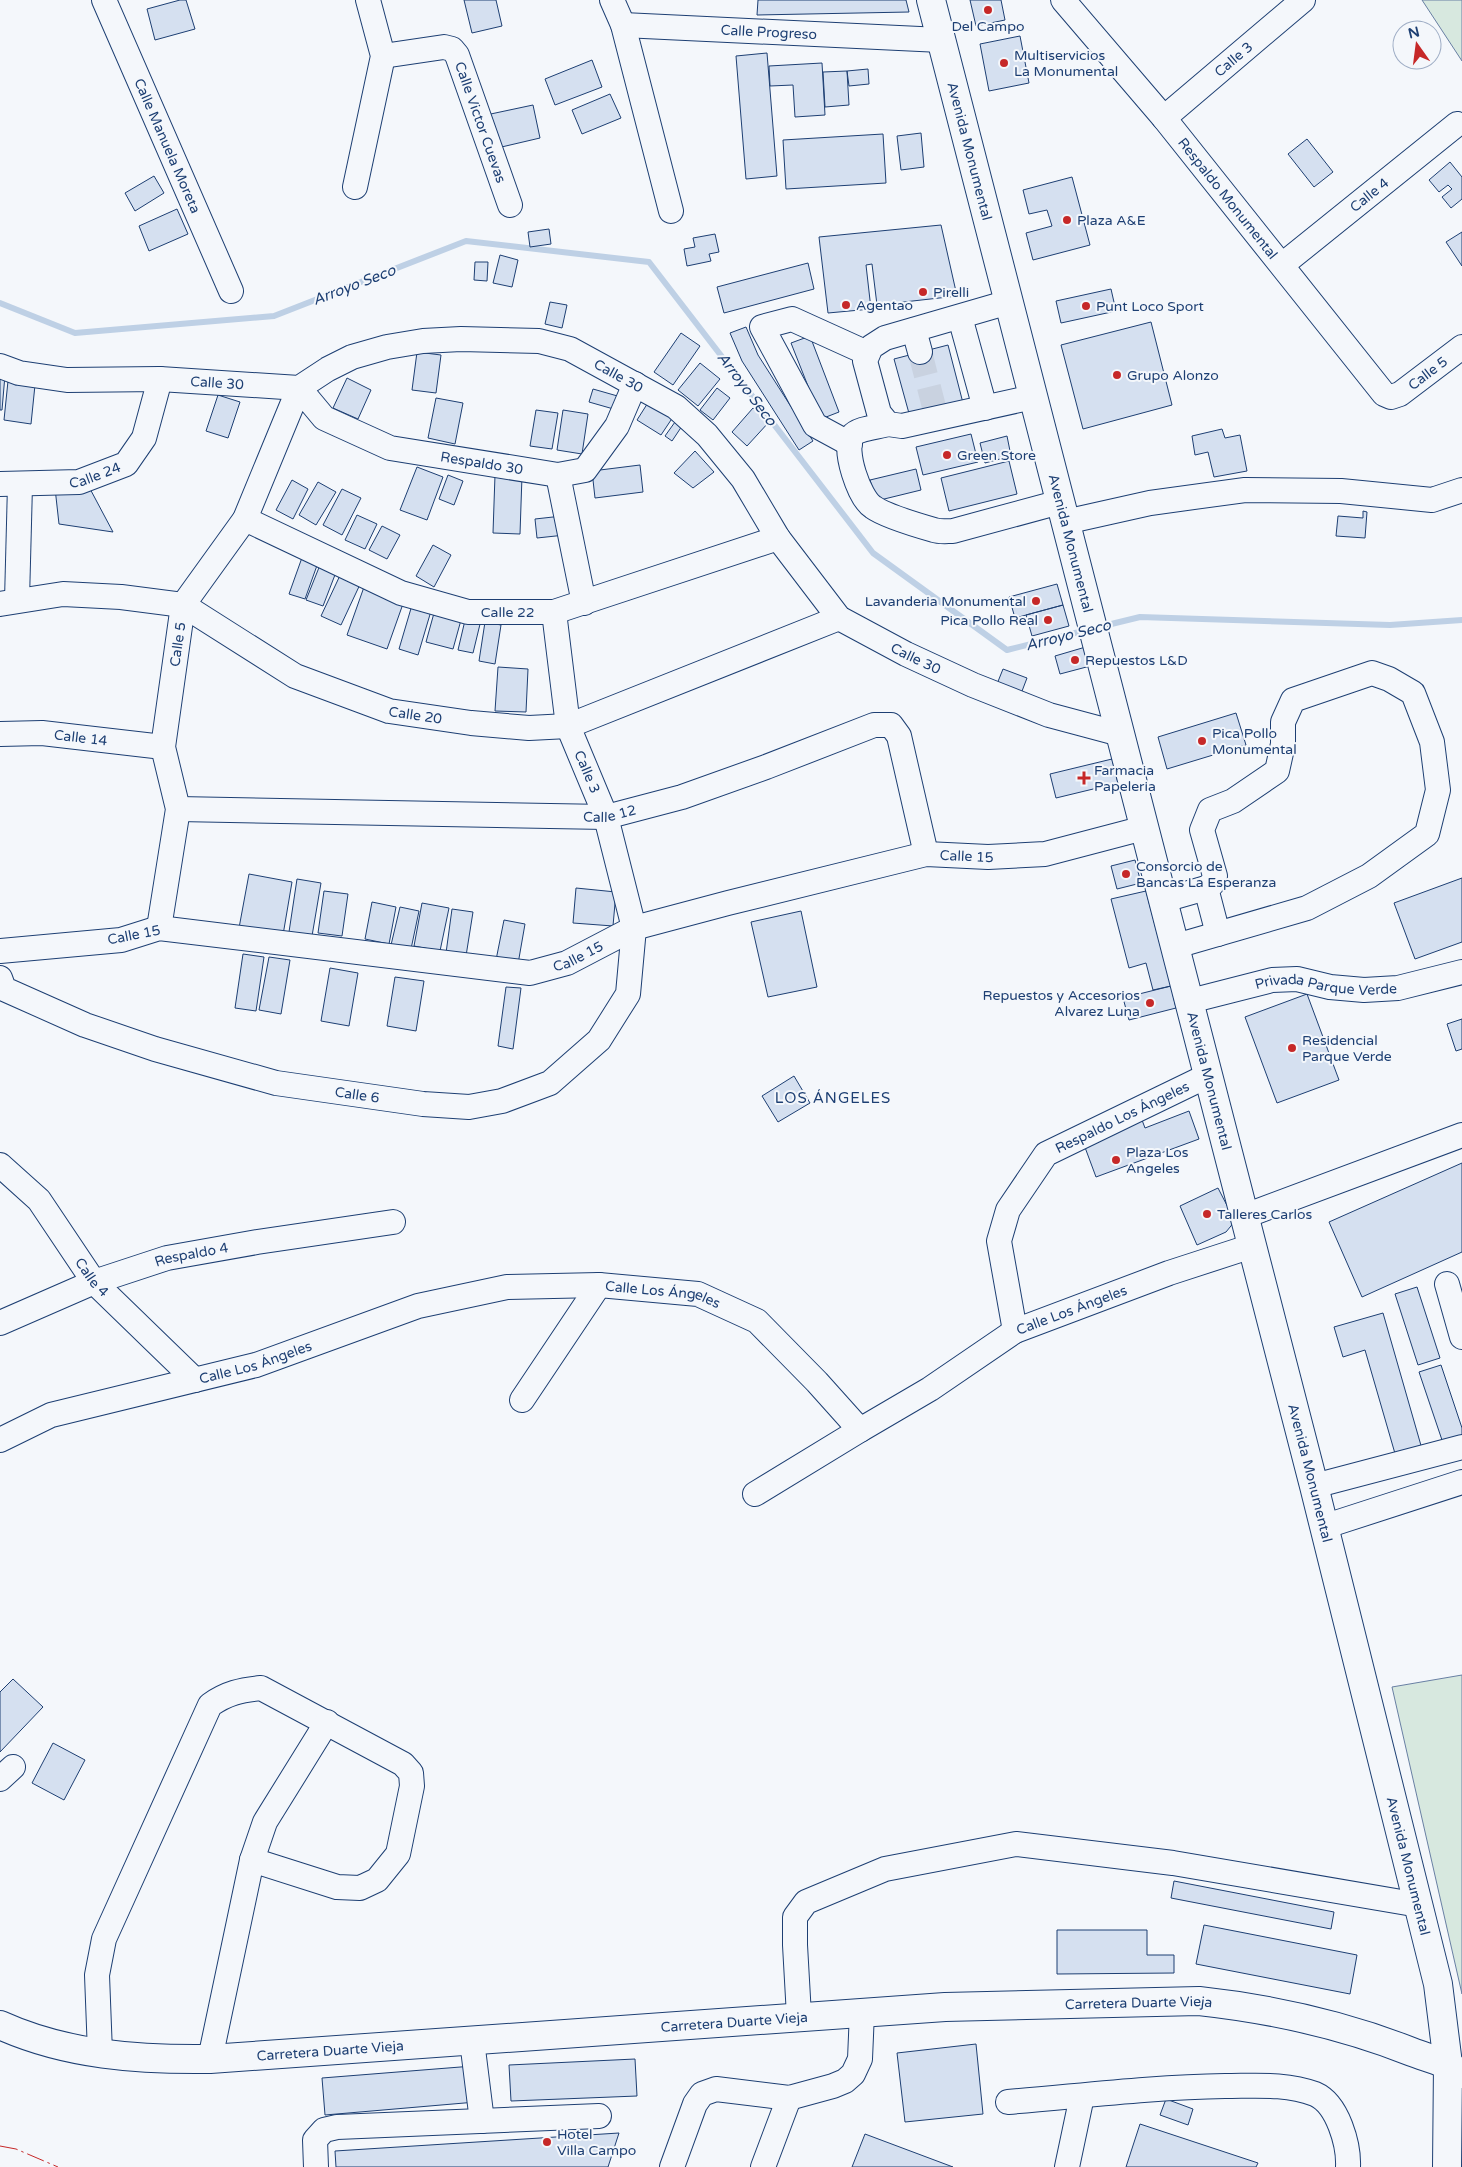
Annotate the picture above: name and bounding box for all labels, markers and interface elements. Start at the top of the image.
marker: Del Campo [982,4,994,16]
place label: Del Campo [951,18,1025,35]
north arrow [1392,20,1442,70]
street label: Calle Progreso [720,21,817,43]
text: N [1406,23,1421,42]
street label: Calle 3 [1211,38,1256,80]
place label: Multiservicios La Monumental [1014,47,1118,80]
marker: Multiservicios La Monumental [998,57,1010,69]
street label: Calle Victor Cuevas [452,59,510,185]
street label: Calle Manuela Moreta [131,76,205,216]
street label: Avenida Monumental [944,80,996,222]
street label: Respaldo Monumental [1174,134,1282,262]
street label: Calle 4 [1346,174,1392,215]
place label: Plaza A&E [1077,212,1146,229]
marker: Plaza A&E [1061,214,1073,226]
water label: Arroyo Seco [310,261,399,309]
place label: Pirelli [933,284,969,301]
marker: Pirelli [917,286,929,298]
place label: Agentao [856,297,913,314]
place label: Punt Loco Sport [1096,298,1205,315]
marker: Agentao [840,299,852,311]
marker: Punt Loco Sport [1080,300,1092,312]
water label: Arroyo Seco [714,349,781,430]
street label: Calle 5 [1405,353,1451,393]
street label: Calle 30 [591,355,646,396]
place label: Grupo Alonzo [1127,367,1219,384]
marker: Grupo Alonzo [1111,369,1123,381]
street label: Calle 30 [190,372,245,393]
place label: Green Store [957,447,1036,464]
street label: Respaldo 30 [439,448,525,478]
marker: Green Store [941,449,953,461]
street label: Calle 24 [69,458,123,491]
street label: Avenida Monumental [1045,472,1097,614]
place label: Lavanderia Monumental [865,593,1026,610]
marker: Lavanderia Monumental [1030,595,1042,607]
street label: Calle 22 [481,604,535,621]
place label: Pica Pollo Real [940,612,1038,629]
marker: Pica Pollo Real [1042,614,1054,626]
water label: Arroyo Seco [1024,616,1113,654]
street label: Calle 5 [166,621,189,668]
street label: Calle 30 [888,639,944,678]
place label: Repuestos L&D [1085,652,1188,669]
marker: Repuestos L&D [1069,654,1081,666]
street label: Calle 20 [388,703,443,727]
place label: Pica Pollo Monumental [1212,725,1297,758]
street label: Calle 14 [53,726,109,749]
marker: Pica Pollo Monumental [1196,735,1208,747]
street label: Calle 3 [570,748,604,796]
place label: Farmacia Papeleria [1094,762,1156,795]
marker: Farmacia Papeleria [1078,772,1090,784]
street label: Calle 12 [583,801,638,826]
street label: Calle 15 [939,846,994,866]
place label: Consorcio de Bancas La Esperanza [1136,858,1276,891]
marker: Consorcio de Bancas La Esperanza [1120,868,1132,880]
street label: Calle 15 [106,922,162,948]
street label: Calle 15 [551,937,606,975]
street label: Privada Parque Verde [1253,971,1398,999]
place label: Repuestos y Accesorios Alvarez Luna [983,987,1140,1020]
marker: Repuestos y Accesorios Alvarez Luna [1144,997,1156,1009]
street label: Avenida Monumental [1184,1010,1236,1152]
place label: Residencial Parque Verde [1302,1032,1392,1065]
marker: Residencial Parque Verde [1286,1042,1298,1054]
street label: Respaldo Los Ángeles [1052,1077,1192,1157]
street label: Calle 6 [334,1083,381,1106]
district label: LOS ÁNGELES [775,1089,891,1107]
place label: Plaza Los Angeles [1126,1144,1189,1177]
marker: Plaza Los Angeles [1110,1154,1122,1166]
place label: Talleres Carlos [1217,1206,1313,1223]
marker: Talleres Carlos [1201,1208,1213,1220]
street label: Respaldo 4 [152,1239,230,1270]
street label: Calle 4 [72,1254,113,1300]
street label: Calle Los Ángeles [604,1277,723,1312]
street label: Calle Los Ángeles [1014,1281,1130,1338]
street label: Calle Los Ángeles [197,1337,314,1387]
street label: Avenida Monumental [1285,1402,1336,1544]
street label: Avenida Monumental [1383,1795,1434,1937]
street label: Carretera Duarte Vieja [1065,1992,1213,2013]
street label: Carretera Duarte Vieja [660,2008,808,2036]
street label: Carretera Duarte Vieja [256,2037,404,2064]
place label: Hotel Villa Campo [557,2126,636,2159]
marker: Hotel Villa Campo [541,2136,553,2148]

